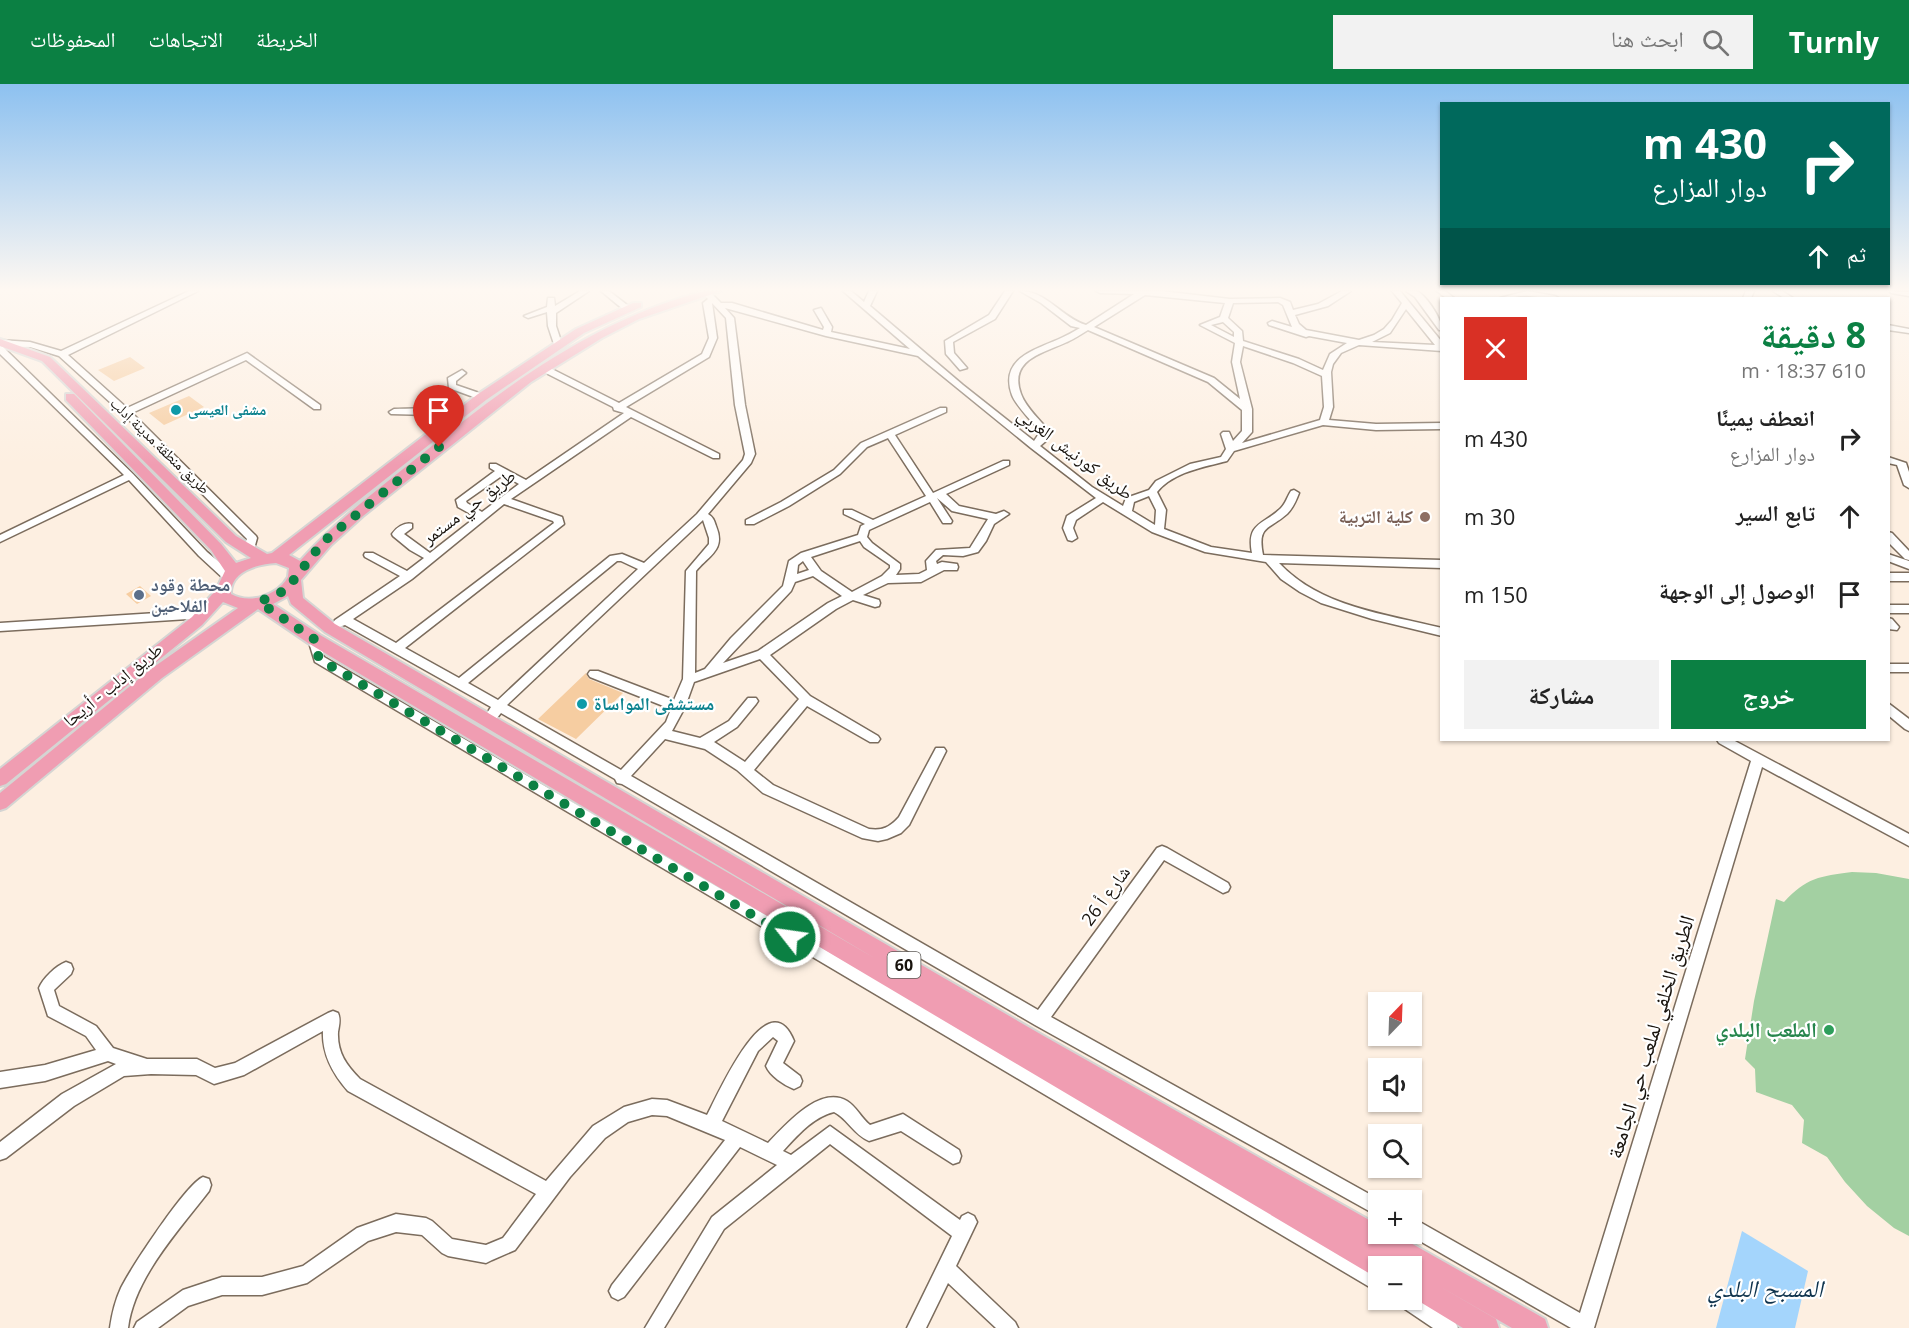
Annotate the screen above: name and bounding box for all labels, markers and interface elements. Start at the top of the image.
search box [1333,15,1753,69]
text: ابحث هنا [1611,23,1684,53]
text: Turnly [1789,23,1879,61]
text: المحفوظات [30,25,115,53]
text: الاتجاهات [148,25,223,53]
text: الخريطة [256,25,318,53]
icon: search [1699,26,1732,59]
text: 430 m [1643,114,1767,171]
icon: right [1788,126,1866,204]
text: دوار المزارع [1652,168,1767,205]
text: ثم [1847,238,1866,268]
icon: ahead [1802,240,1835,273]
text: 8 دقيقة [1760,310,1866,359]
button: close [1464,317,1527,380]
text: 610 m · 18:37 [1741,357,1866,384]
pin [413,385,464,447]
street label: طريق منطقة مدينة إدلب [106,393,215,499]
icon: arrive [422,394,455,427]
place label: مشفى العيسى [188,399,266,419]
street label: طريق كورنيش الغربي [1011,402,1138,507]
text: انعطف يمينًا [1716,402,1815,432]
marker: مشفى العيسى [169,403,183,417]
icon: right [1833,422,1866,455]
text: 430 m [1464,423,1528,453]
text: دوار المزارع [1730,440,1815,467]
street label: طريق حي مستمر [416,463,522,553]
text: تابع السير [1736,497,1815,527]
icon: ahead [1833,500,1866,533]
text: 30 m [1464,501,1515,531]
place label: كلية التربية [1339,504,1413,528]
marker: كلية التربية [1418,510,1432,524]
place label: محطة وقود الفلاحين [151,572,230,617]
text: الوصول إلى الوجهة [1659,575,1815,605]
icon: arrive [1833,578,1866,611]
text: 150 m [1464,579,1528,609]
marker: محطة وقود الفلاحين [132,588,146,602]
street label: طريق إدلب - أريحا [58,637,167,732]
button: مشاركة [1464,660,1659,729]
button: خروج [1671,660,1866,729]
place label: مستشفى المواساة [594,691,714,715]
marker: مستشفى المواساة [575,697,589,711]
street label: شارع أ 26 [1075,861,1135,930]
position arrow [758,905,822,969]
street label: الطريق الخلفي لملعب حي الجامعة [1600,912,1704,1163]
road number: 60 [888,952,920,978]
north arrow [1368,992,1422,1046]
map controls [1368,992,1422,1310]
place label: الملعب البلدي [1715,1015,1817,1046]
marker: الملعب البلدي [1822,1023,1836,1037]
button: sound [1368,1058,1422,1112]
button: search [1368,1124,1422,1178]
button: + [1368,1190,1422,1244]
button: − [1368,1256,1422,1310]
water label: المسبح البلدي [1707,1271,1825,1308]

